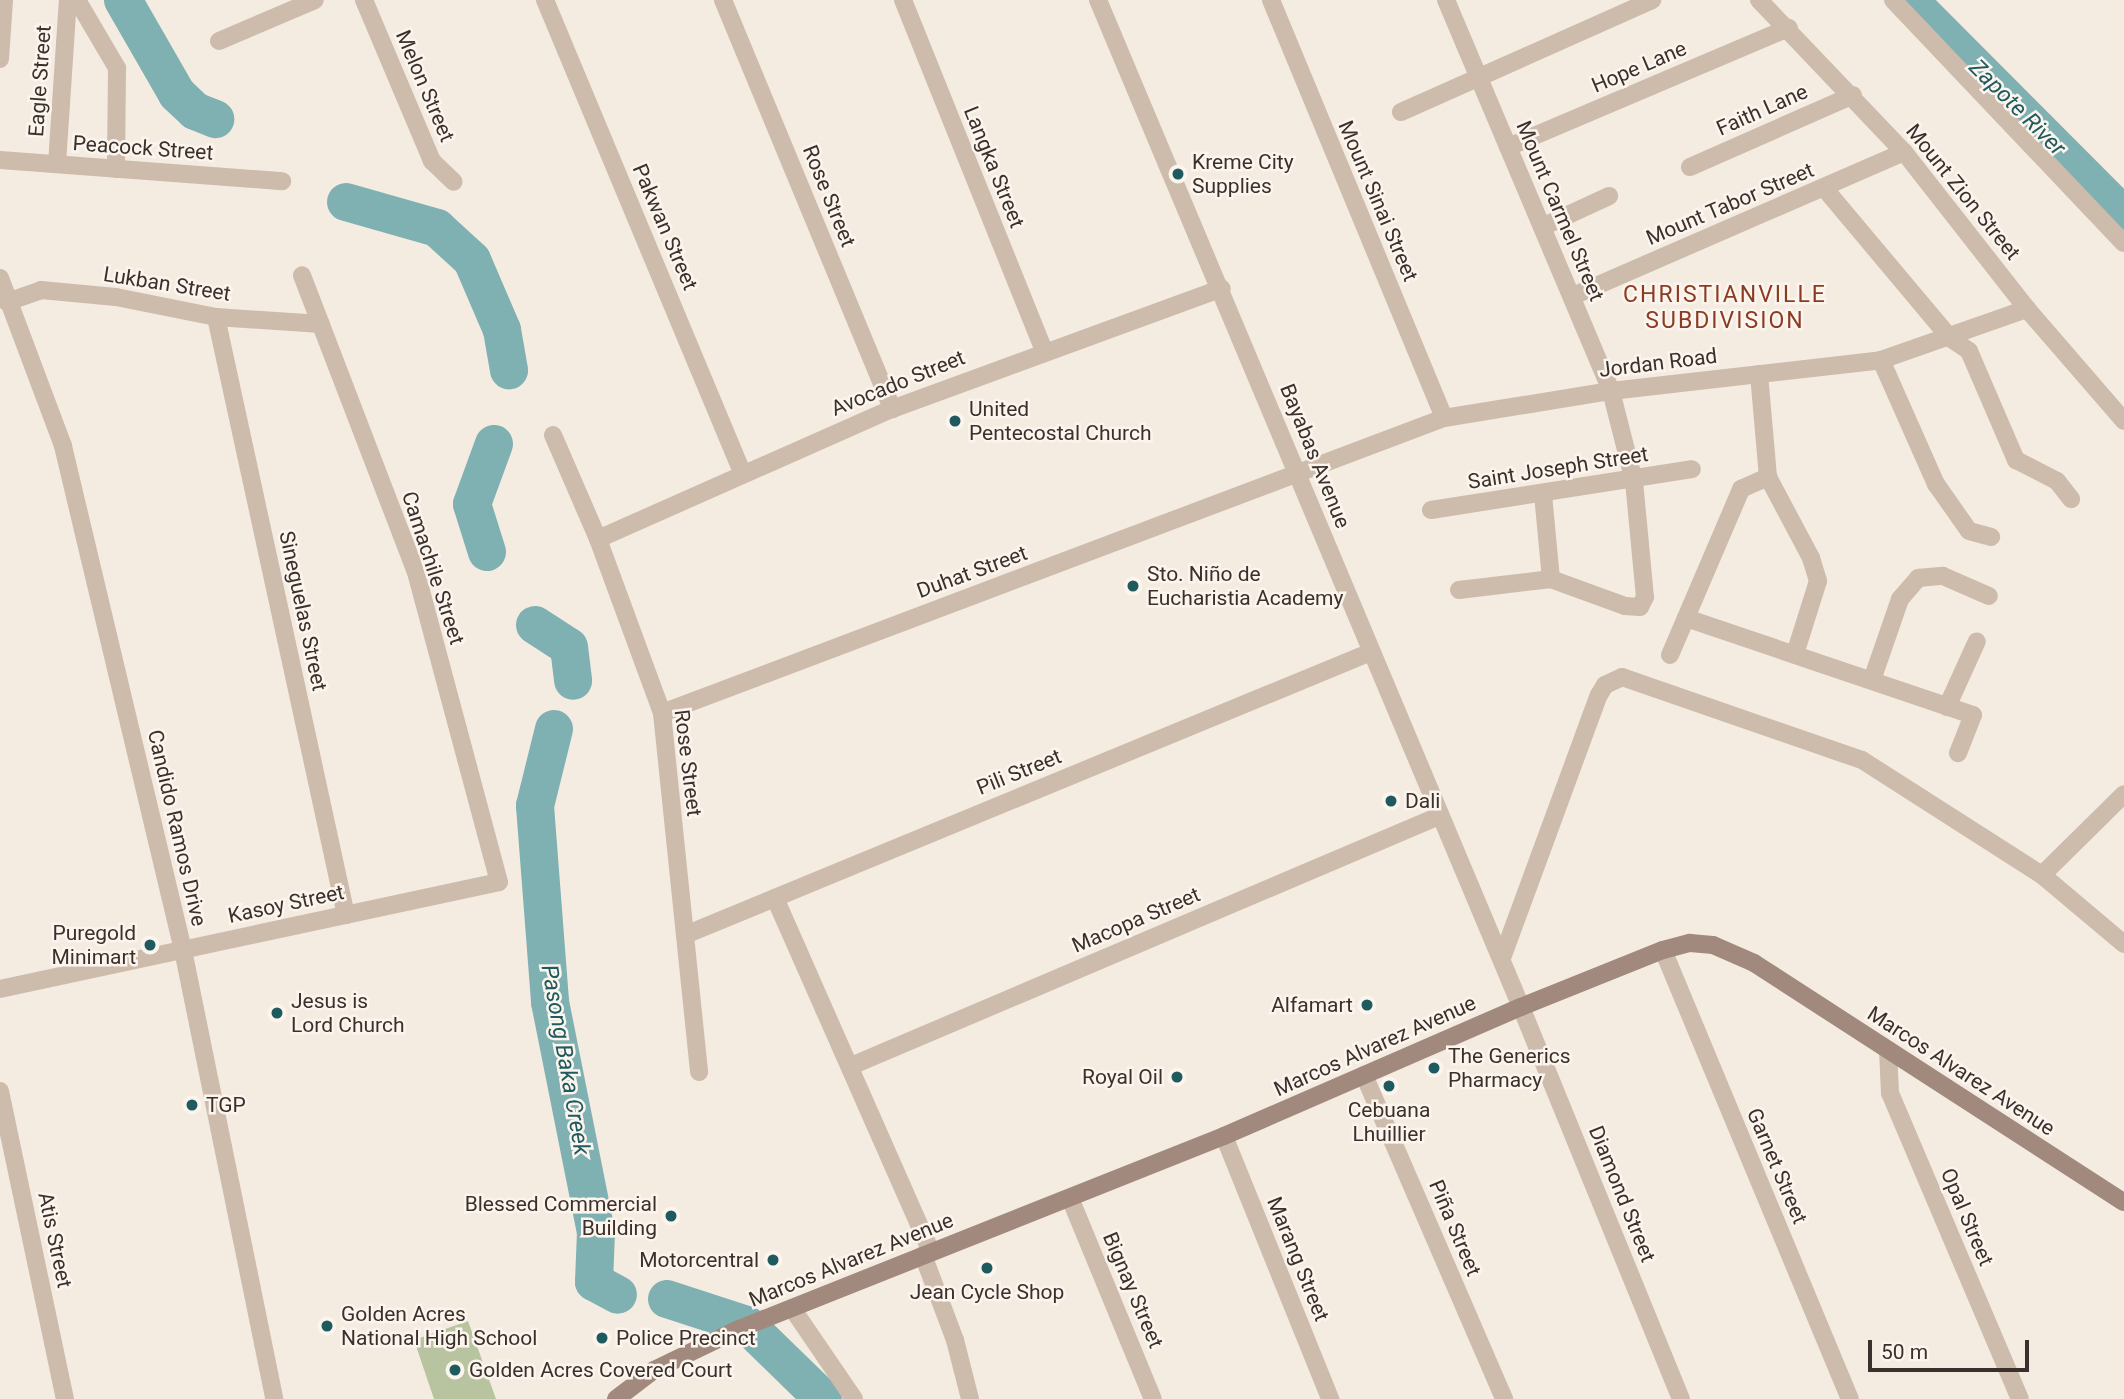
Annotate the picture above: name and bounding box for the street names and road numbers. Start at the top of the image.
street label: Eagle Street [24,24,56,138]
street label: Melon Street [390,26,460,146]
street label: Hope Lane [1588,36,1690,98]
street label: Faith Lane [1713,79,1811,141]
street label: Langka Street [958,103,1030,231]
street label: Mount Sinai Street [1333,117,1423,285]
street label: Mount Carmel Street [1511,117,1609,305]
street label: Mount Zion Street [1901,119,2025,265]
street label: Peacock Street [72,131,214,165]
street label: Rose Street [797,141,861,251]
street label: Mount Tabor Street [1642,157,1818,251]
street label: Pakwan Street [627,160,703,294]
street label: Lukban Street [102,262,232,306]
street label: Jordan Road [1598,343,1718,383]
street label: Avocado Street [827,345,969,421]
street label: Bayabas Avenue [1275,380,1355,532]
street label: Saint Joseph Street [1466,441,1650,495]
street label: Camachile Street [396,488,470,648]
street label: Sineguelas Street [274,529,332,693]
street label: Duhat Street [913,540,1031,604]
street label: Rose Street [669,708,707,818]
street label: Candido Ramos Drive [142,727,212,929]
street label: Pili Street [973,744,1065,800]
street label: Kasoy Street [226,879,346,929]
street label: Macopa Street [1068,882,1204,958]
street label: Marcos Alvarez Avenue [1270,990,1480,1102]
street label: Marcos Alvarez Avenue [1863,1001,2059,1141]
street label: Garnet Street [1741,1104,1813,1228]
street label: Diamond Street [1583,1122,1661,1266]
street label: Opal Street [1935,1164,1999,1270]
street label: Piña Street [1423,1176,1487,1280]
street label: Atis Street [33,1190,77,1290]
street label: Marang Street [1262,1193,1334,1325]
street label: Marcos Alvarez Avenue [745,1207,957,1313]
street label: Bignay Street [1097,1228,1169,1352]

